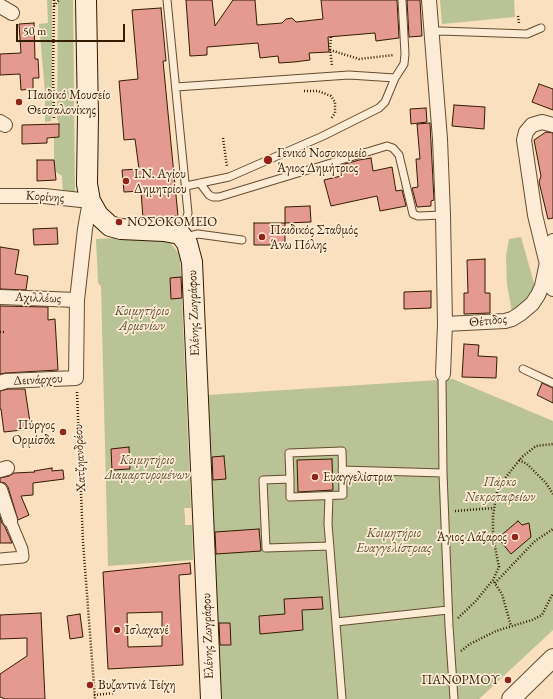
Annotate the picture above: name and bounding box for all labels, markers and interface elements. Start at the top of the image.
scale bar [18,16,127,42]
text: 50 m [23,23,46,39]
place label: Παιδικό Μουσείο Θεσσαλονίκης [27,87,111,118]
marker: Παιδικό Μουσείο Θεσσαλονίκης [14,97,24,107]
place label: Γενικό Νοσοκομείο Άγιος Δημήτριος [277,145,367,176]
marker: Γενικό Νοσοκομείο Άγιος Δημήτριος [262,154,274,166]
place label: Ι.Ν. Αγίου Δημητρίου [134,166,187,197]
marker: Ι.Ν. Αγίου Δημητρίου [121,176,131,186]
street label: Κορίνης [25,188,65,206]
place label: ΝΟΣΟΚΟΜΕΙΟ [127,214,217,230]
marker: ΝΟΣΟΚΟΜΕΙΟ [114,217,124,227]
place label: Παιδικός Σταθμός Άνω Πόλης [270,222,358,253]
marker: Παιδικός Σταθμός Άνω Πόλης [257,232,267,242]
street label: Ελένης Ζωγράφου [185,270,203,356]
street label: Αχιλλέως [15,289,61,307]
park label: Κοιμητήριο Αρμενίων [115,303,169,334]
street label: Θέτιδος [468,311,508,331]
street label: Δεινάρχου [13,371,63,389]
place label: Πύργος Ορμίσδα [12,417,55,448]
street label: Χατζηανδρέου [70,424,90,492]
marker: Πύργος Ορμίσδα [58,427,68,437]
park label: Κοιμητήριο Διαμαρτυρομένων [105,452,189,483]
place label: Ευαγγελίστρια [323,469,393,485]
marker: Ευαγγελίστρια [310,472,320,482]
park label: Πάρκο Νεκροταφείων [465,474,535,505]
park label: Κοιμητήριο Ευαγγελίστριας [356,525,432,556]
place label: Άγιος Λάζαρος [437,529,507,545]
marker: Άγιος Λάζαρος [510,532,520,542]
street label: Ελένης Ζωγράφου [199,593,217,679]
place label: Ισλαχανέ [125,622,169,638]
marker: Ισλαχανέ [112,625,122,635]
place label: ΠΑΝΟΡΜΟΥ [422,672,500,688]
marker: ΠΑΝΟΡΜΟΥ [503,675,513,685]
place label: Βυζαντινά Τείχη [98,677,176,693]
marker: Βυζαντινά Τείχη [85,680,95,690]

